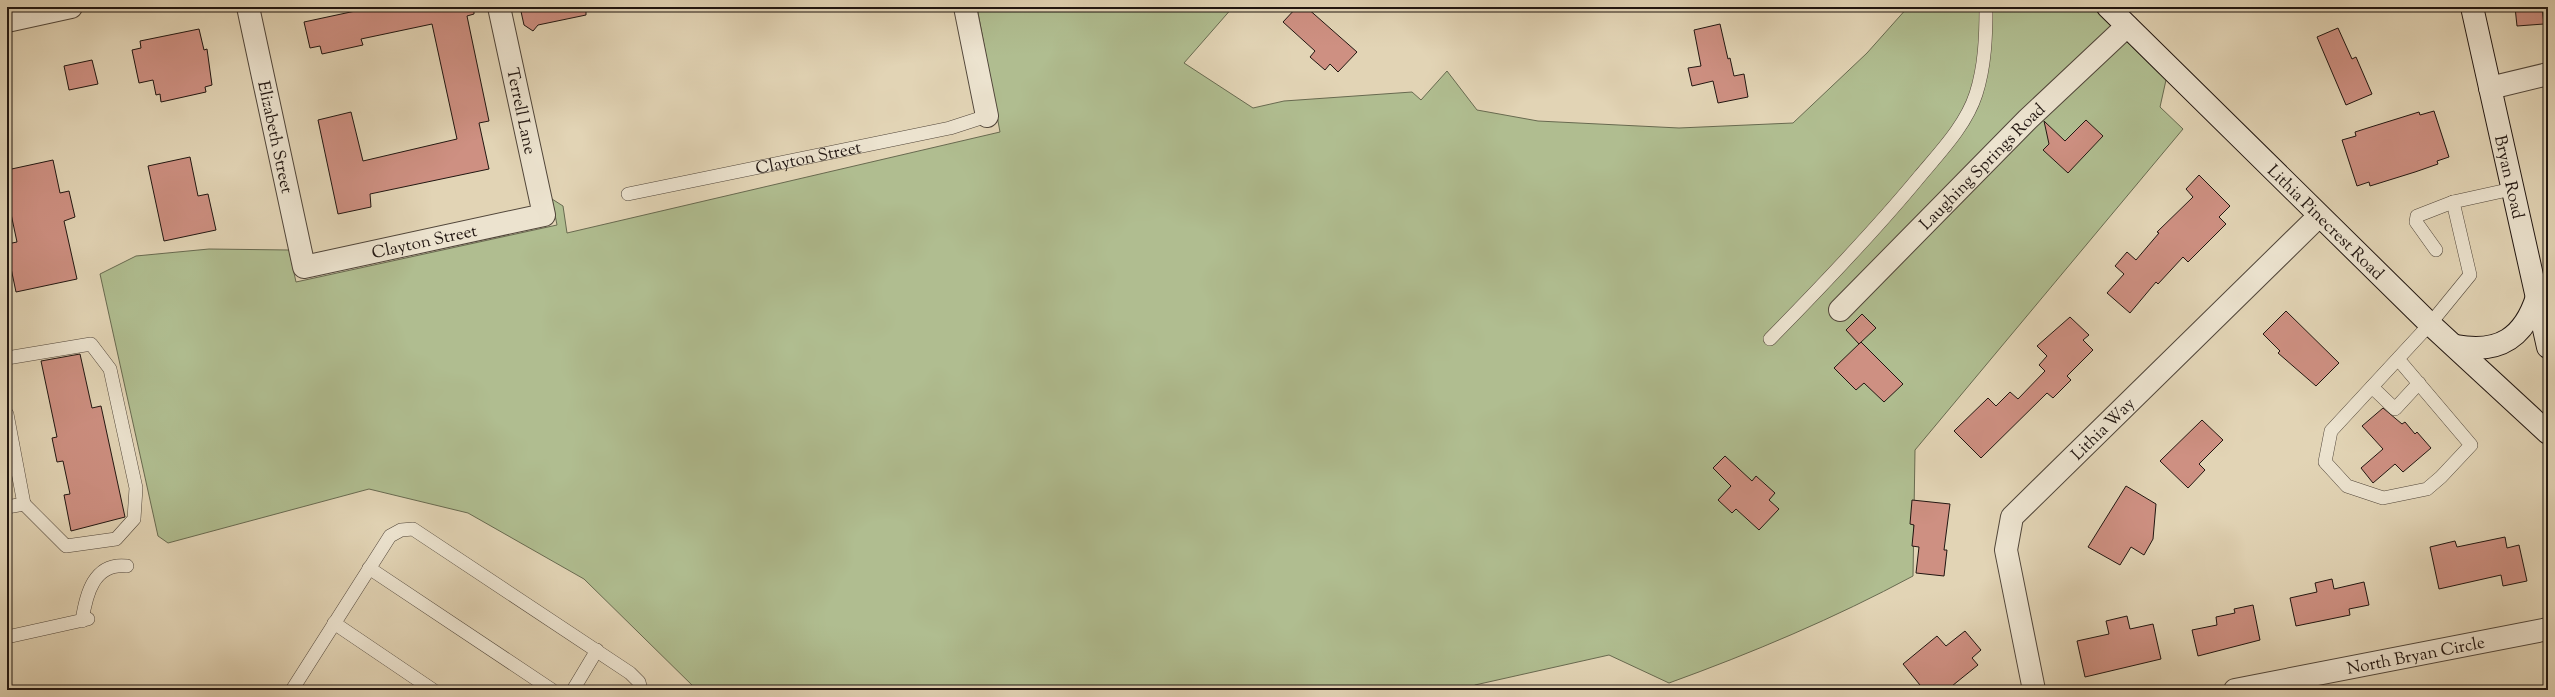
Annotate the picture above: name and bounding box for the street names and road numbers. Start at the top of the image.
street label: Terrell Lane [499,66,541,157]
street label: Elizabeth Street [250,79,298,196]
street label: Laughing Springs Road [1915,98,2052,236]
street label: Bryan Road [2487,133,2529,222]
street label: Clayton Street [754,136,864,182]
street label: Lithia Pinecrest Road [2261,160,2389,286]
street label: Clayton Street [370,220,480,266]
street label: Lithia Way [2067,392,2142,467]
street label: North Bryan Circle [2345,632,2487,682]

